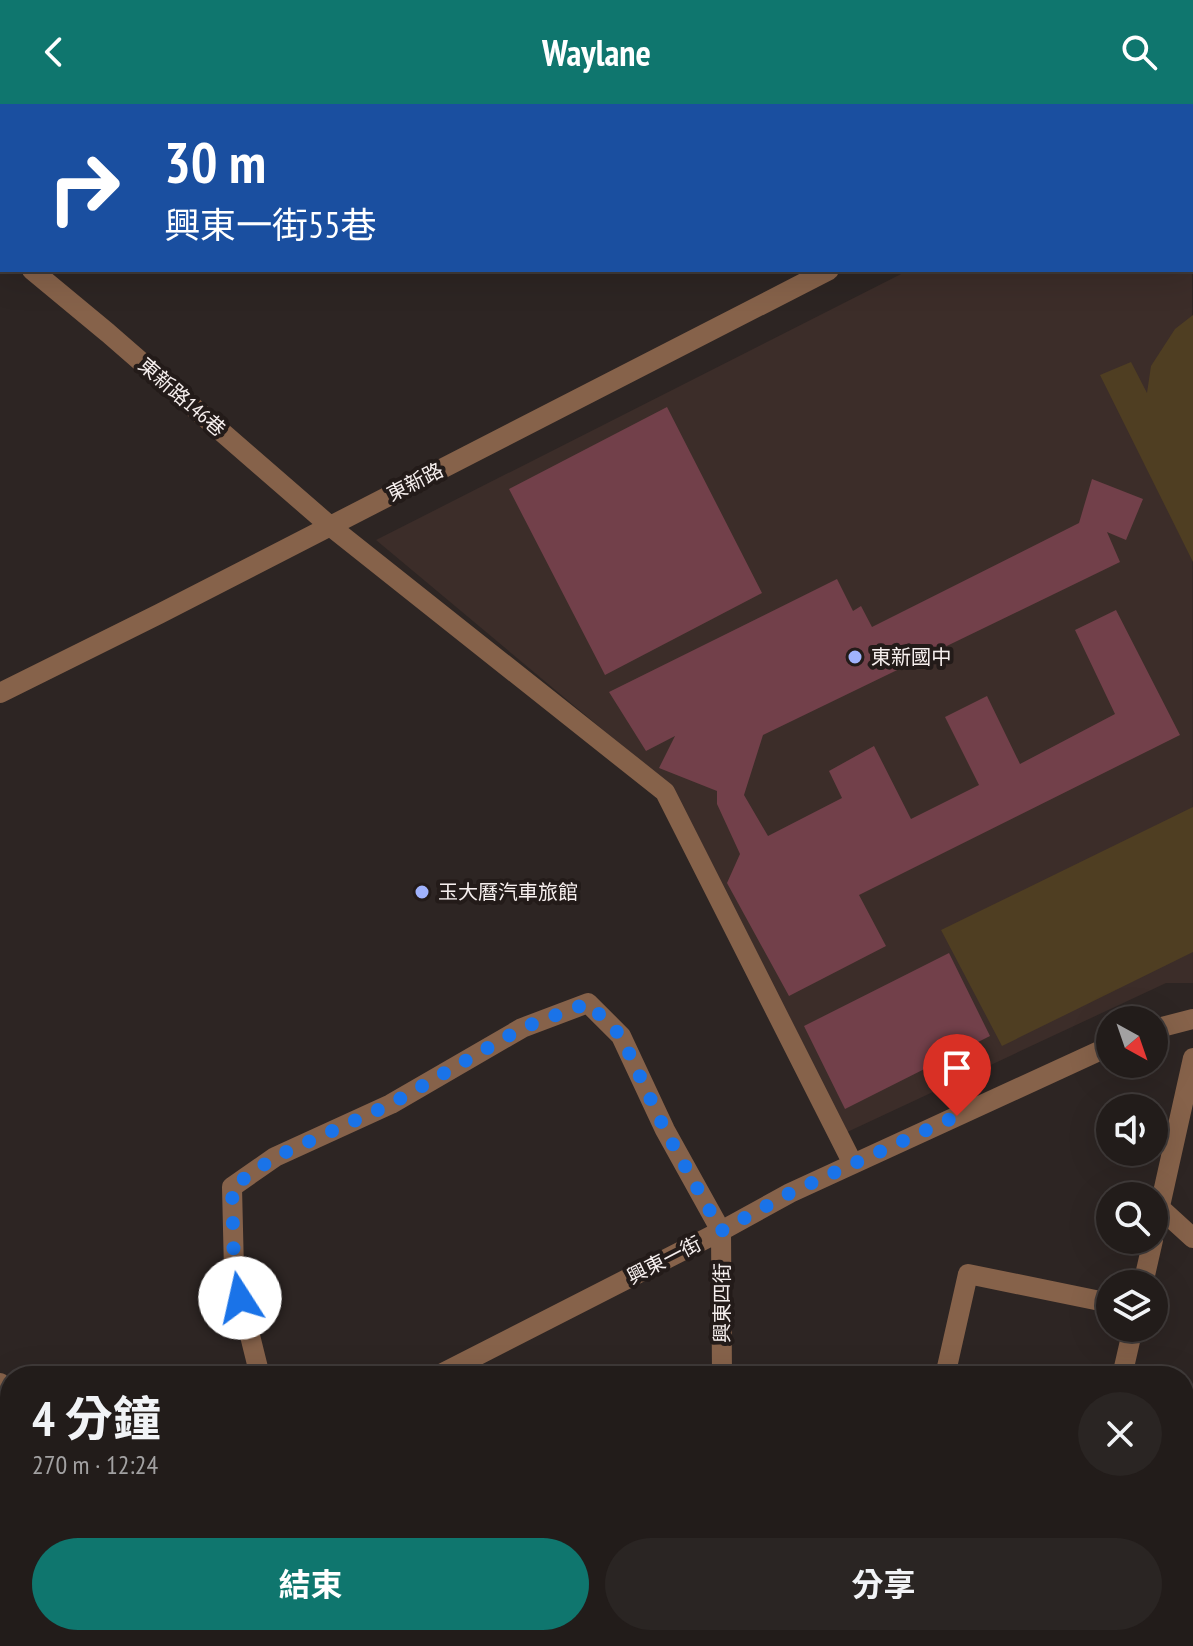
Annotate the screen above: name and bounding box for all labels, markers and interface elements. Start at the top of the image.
text: Waylane [542,29,651,76]
icon: back [32,30,76,74]
icon: search [1117,30,1161,74]
text: 30 m [164,126,266,198]
icon: right [32,136,136,240]
text: 興東一街55巷 [164,201,376,248]
street label: 東新路146巷 [133,352,231,442]
street label: 東新路 [382,457,448,507]
place label: 東新國中 [871,644,951,670]
marker: 東新國中 [846,648,864,666]
place label: 玉大曆汽車旅館 [438,879,578,905]
marker: 玉大曆汽車旅館 [413,883,431,901]
north arrow [1096,1006,1168,1078]
map controls [1096,1006,1168,1342]
pin [923,1034,991,1116]
icon: arrive [935,1046,979,1090]
button: sound [1096,1094,1168,1166]
button: search [1096,1182,1168,1254]
street label: 興東一街 [622,1230,706,1290]
position arrow [198,1256,282,1340]
street label: 興東四街 [709,1263,735,1343]
button: layers [1096,1270,1168,1342]
text: 4 分鐘 [32,1387,161,1449]
button: close [1078,1392,1162,1476]
text: 270 m · 12:24 [32,1448,158,1481]
button: 結束 [32,1538,589,1630]
button: 分享 [605,1538,1162,1630]

